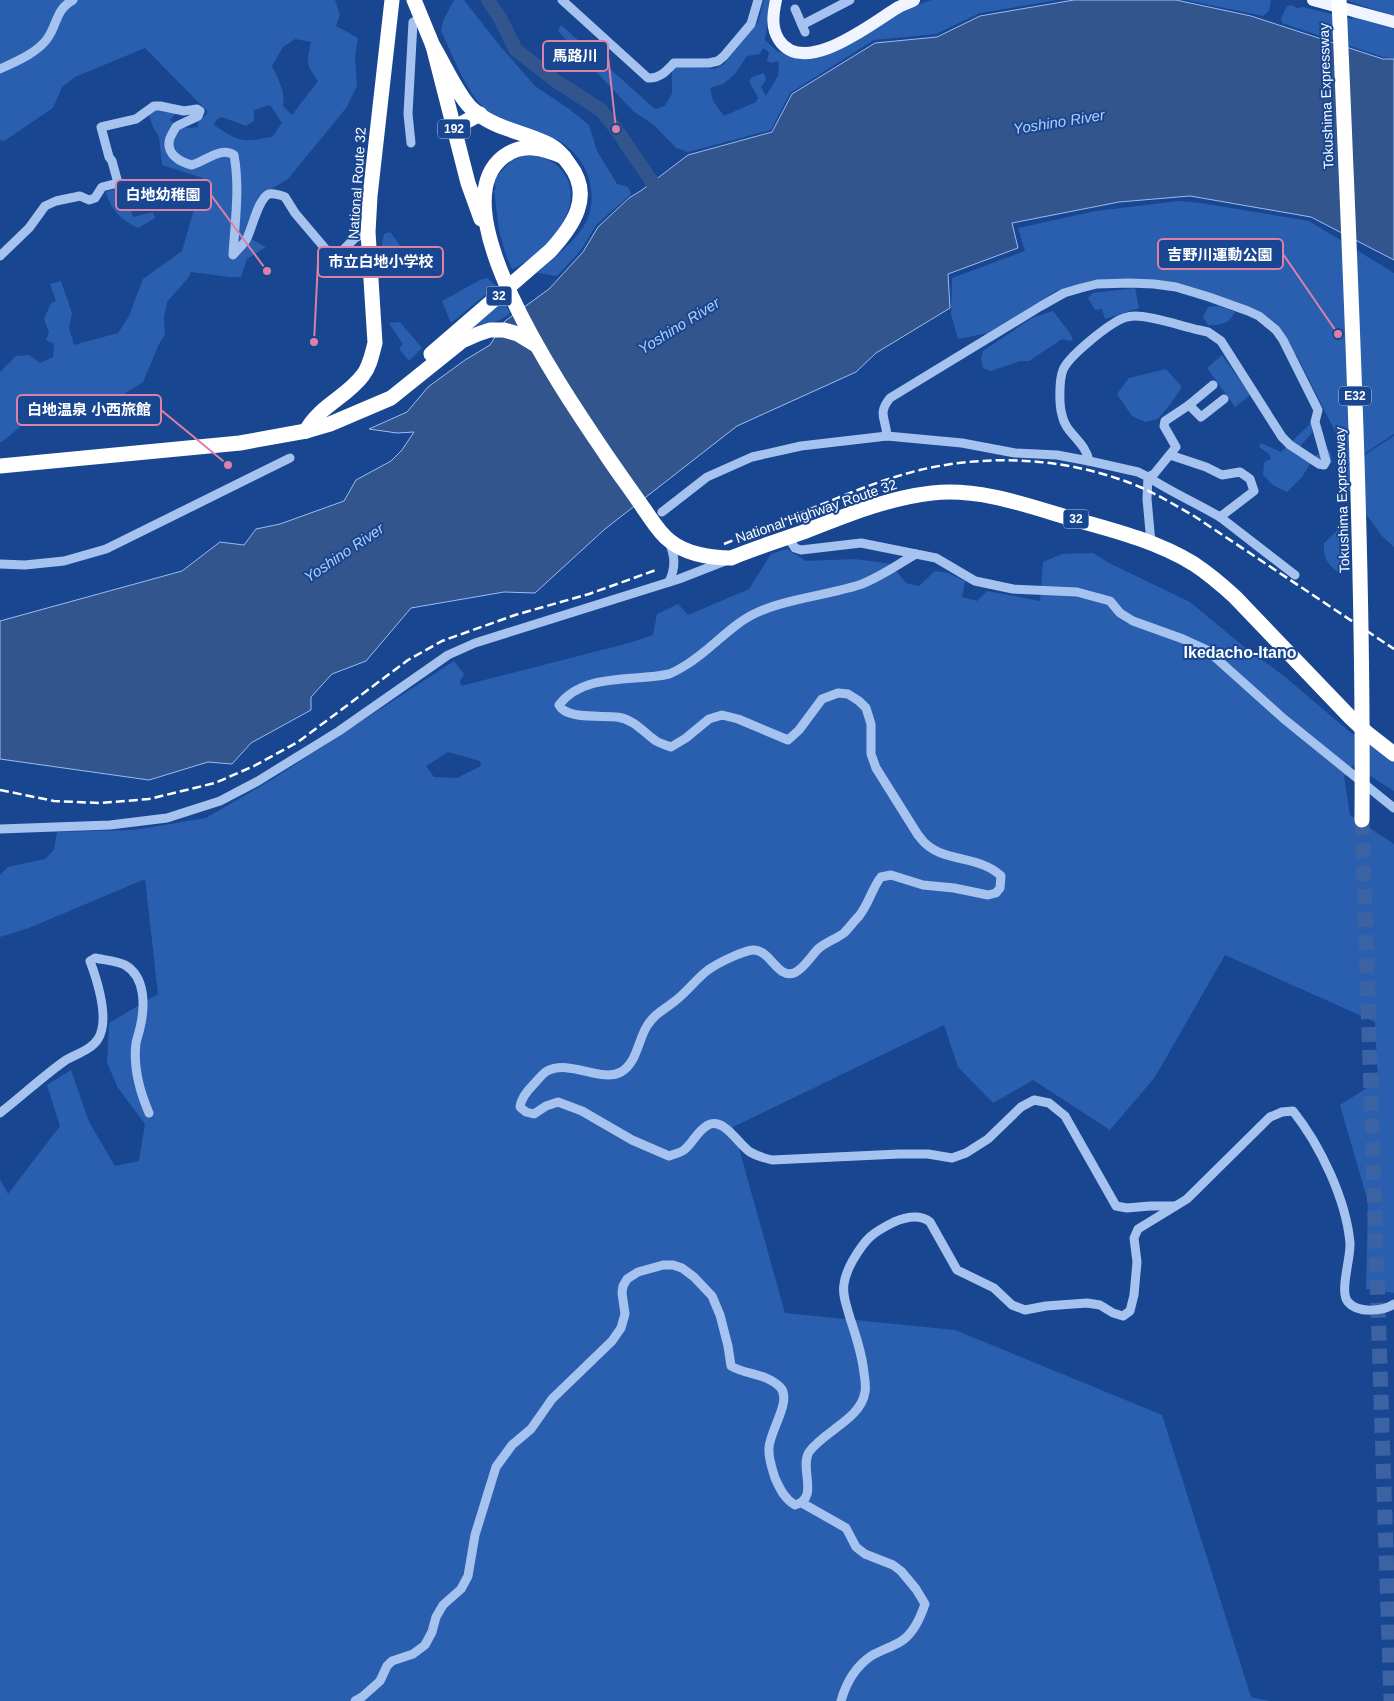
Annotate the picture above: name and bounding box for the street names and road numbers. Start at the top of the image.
street label: Tokushima Expressway [1315,23,1337,169]
road number: 192 [438,120,470,138]
street label: National Route 32 [345,126,369,239]
road number: 32 [486,286,512,306]
road number: E32 [1339,386,1371,406]
street label: Tokushima Expressway [1331,427,1353,573]
street label: National Highway Route 32 [733,476,899,546]
road number: 32 [1064,509,1088,528]

